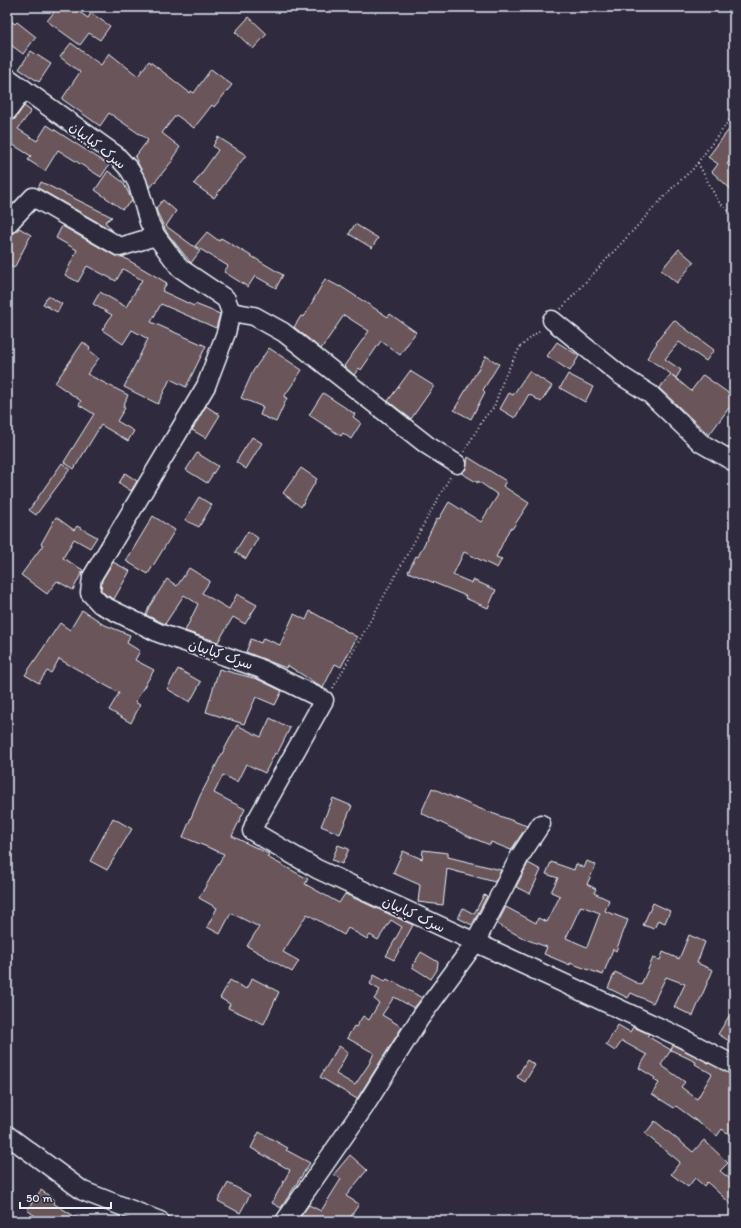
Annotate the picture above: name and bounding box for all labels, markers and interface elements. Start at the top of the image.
street label: سرک کبابیان [66,118,129,173]
street label: سرک کبابیان [186,636,255,673]
street label: سرک کبابیان [380,893,448,936]
scale bar [20,1184,111,1210]
text: 50 m [26,1191,52,1205]

